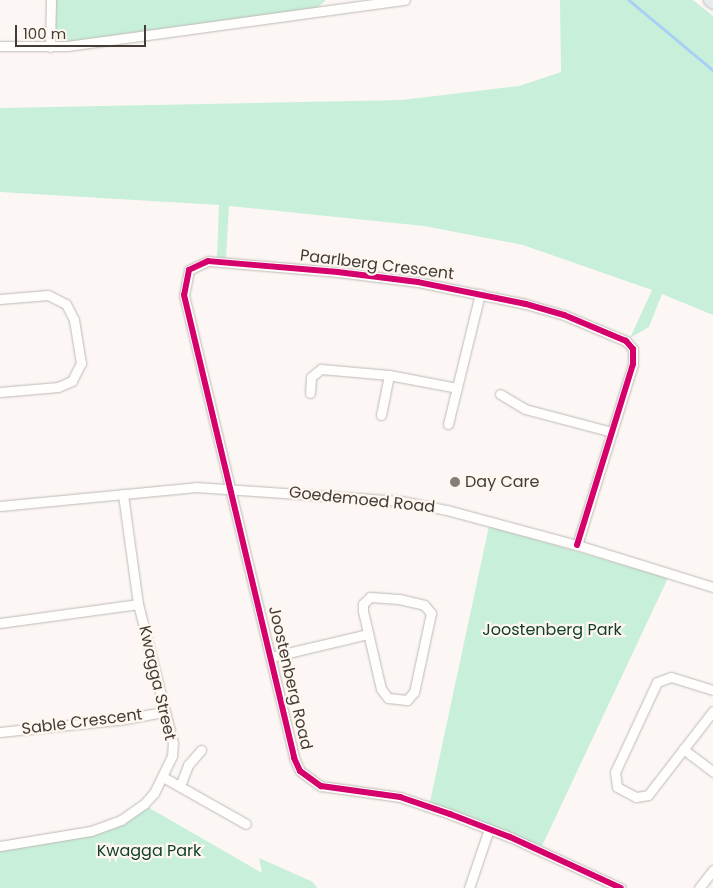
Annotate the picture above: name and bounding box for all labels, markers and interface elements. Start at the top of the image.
scale bar [18,15,149,47]
text: 100 m [23,23,66,44]
street label: Paarlberg Crescent [299,246,455,284]
place label: Day Care [465,472,539,492]
marker: Day Care [449,476,461,488]
street label: Goedemoed Road [288,483,436,517]
street label: Joostenberg Road [264,604,316,752]
park label: Joostenberg Park [482,620,622,640]
street label: Kwagga Street [134,624,180,742]
street label: Sable Crescent [21,705,143,739]
park label: Kwagga Park [97,841,201,861]

